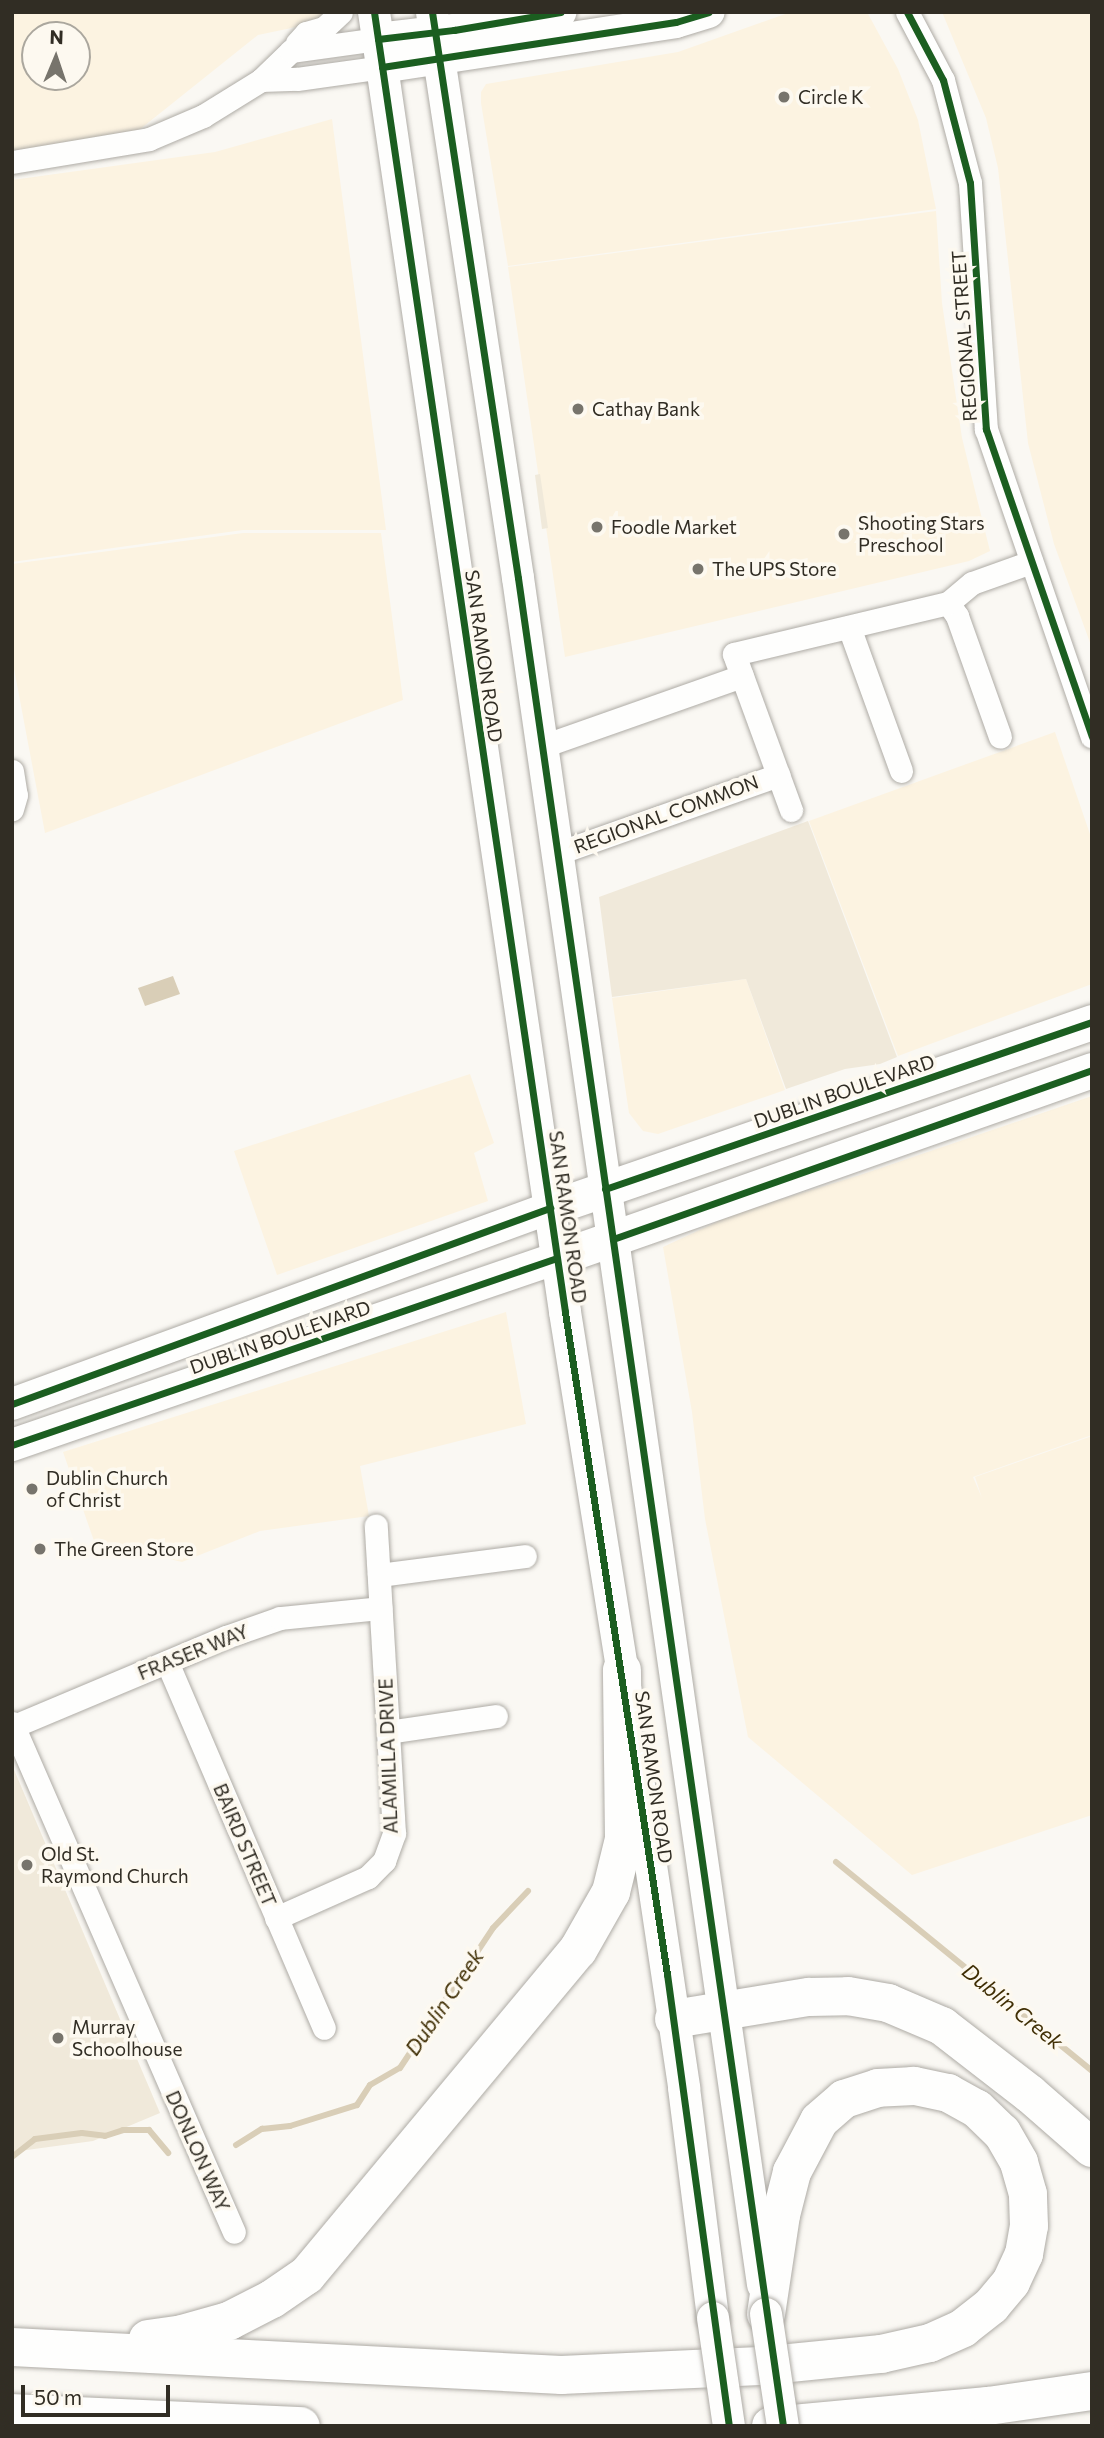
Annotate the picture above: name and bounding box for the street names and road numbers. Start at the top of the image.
street label: REGIONAL STREET [947,250,981,422]
street label: SAN RAMON ROAD [461,568,507,744]
street label: REGIONAL COMMON [571,770,761,858]
street label: DUBLIN BOULEVARD [751,1049,937,1133]
street label: SAN RAMON ROAD [545,1129,591,1305]
street label: DUBLIN BOULEVARD [187,1295,373,1379]
street label: FRASER WAY [134,1619,252,1685]
street label: ALAMILLA DRIVE [374,1678,402,1834]
street label: SAN RAMON ROAD [631,1689,677,1865]
street label: BAIRD STREET [209,1780,281,1910]
street label: DONLON WAY [161,2087,235,2215]

